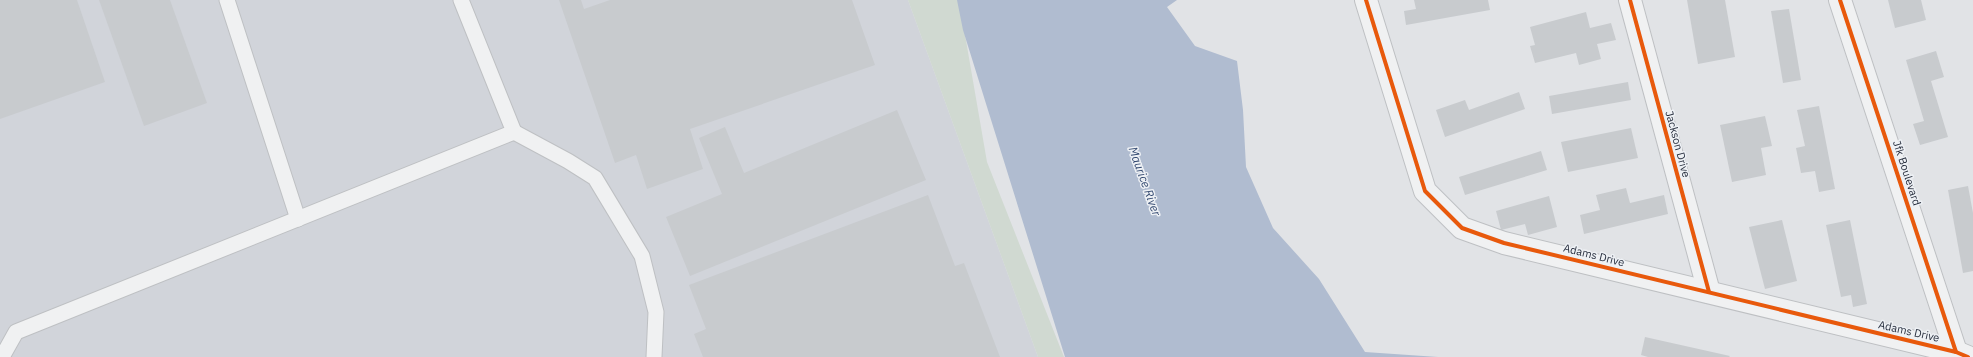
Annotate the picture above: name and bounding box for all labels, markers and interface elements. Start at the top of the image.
street label: Jackson Drive [1662,109,1694,179]
street label: Jfk Boulevard [1890,139,1924,207]
water label: Maurice River [1126,144,1165,218]
street label: Adams Drive [1562,241,1626,269]
street label: Adams Drive [1877,317,1941,345]

